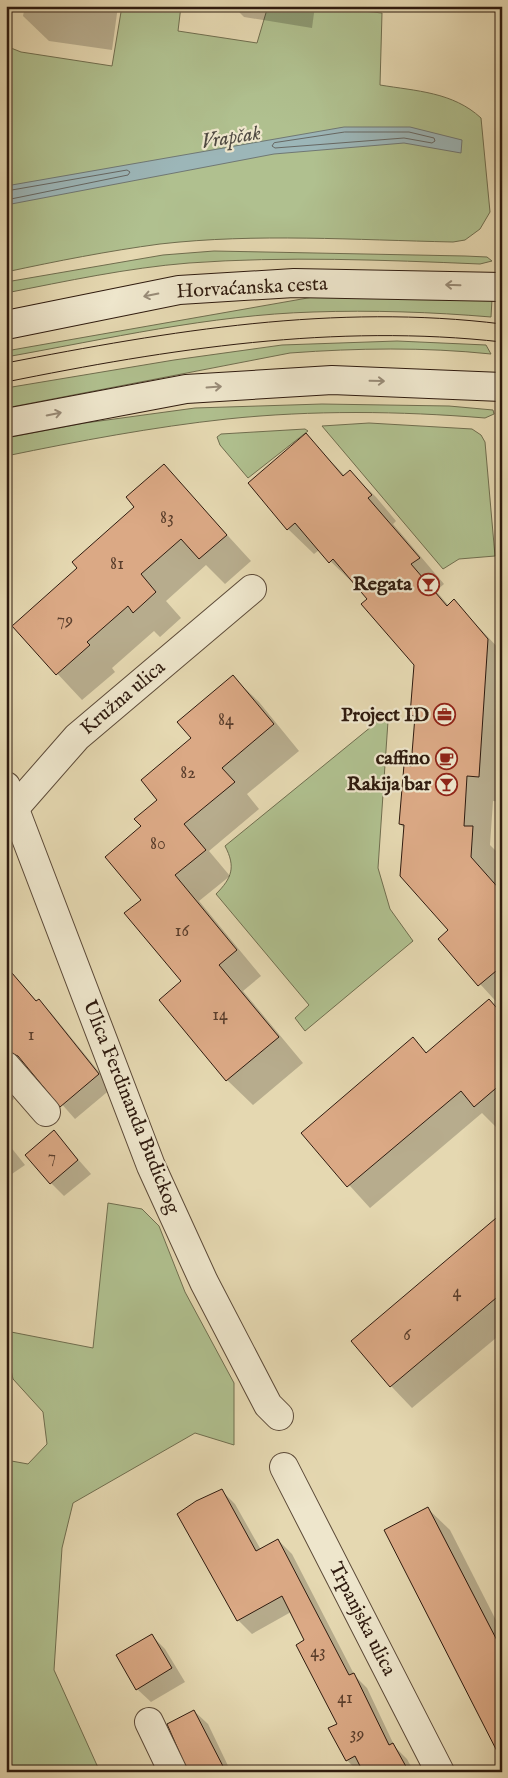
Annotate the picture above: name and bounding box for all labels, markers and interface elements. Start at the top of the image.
water label: Vrapčak [199,120,263,156]
street label: Horvaćanska cesta [176,272,329,304]
one-way arrow [445,280,462,290]
one-way arrow [144,291,160,301]
one-way arrow [368,376,384,386]
one-way arrow [206,383,222,392]
one-way arrow [46,408,62,418]
house number: 83 [160,507,174,530]
house number: 81 [110,553,124,576]
place label: Regata [353,572,412,597]
bar icon: Regata [416,572,440,596]
house number: 79 [57,609,73,632]
street label: Kružna ulica [75,655,171,741]
place label: Project ID [341,703,429,728]
office icon: Project ID [433,703,457,727]
house number: 84 [218,709,234,732]
place label: caffino [376,746,430,771]
cafe icon: caffino [434,746,458,770]
house number: 82 [180,762,196,785]
place label: Rakija bar [347,772,432,797]
bar icon: Rakija bar [435,772,459,796]
house number: 80 [150,833,166,856]
house number: 16 [175,920,190,943]
street label: Ulica Ferdinanda Budickog [77,996,186,1219]
house number: 14 [212,1004,228,1027]
house number: 1 [28,1024,34,1047]
house number: 7 [48,1146,56,1169]
house number: 4 [453,1281,462,1304]
house number: 6 [403,1324,411,1347]
street label: Trpanjska ulica [323,1558,402,1680]
house number: 43 [310,1641,326,1664]
house number: 41 [337,1687,353,1710]
house number: 39 [350,1723,364,1746]

